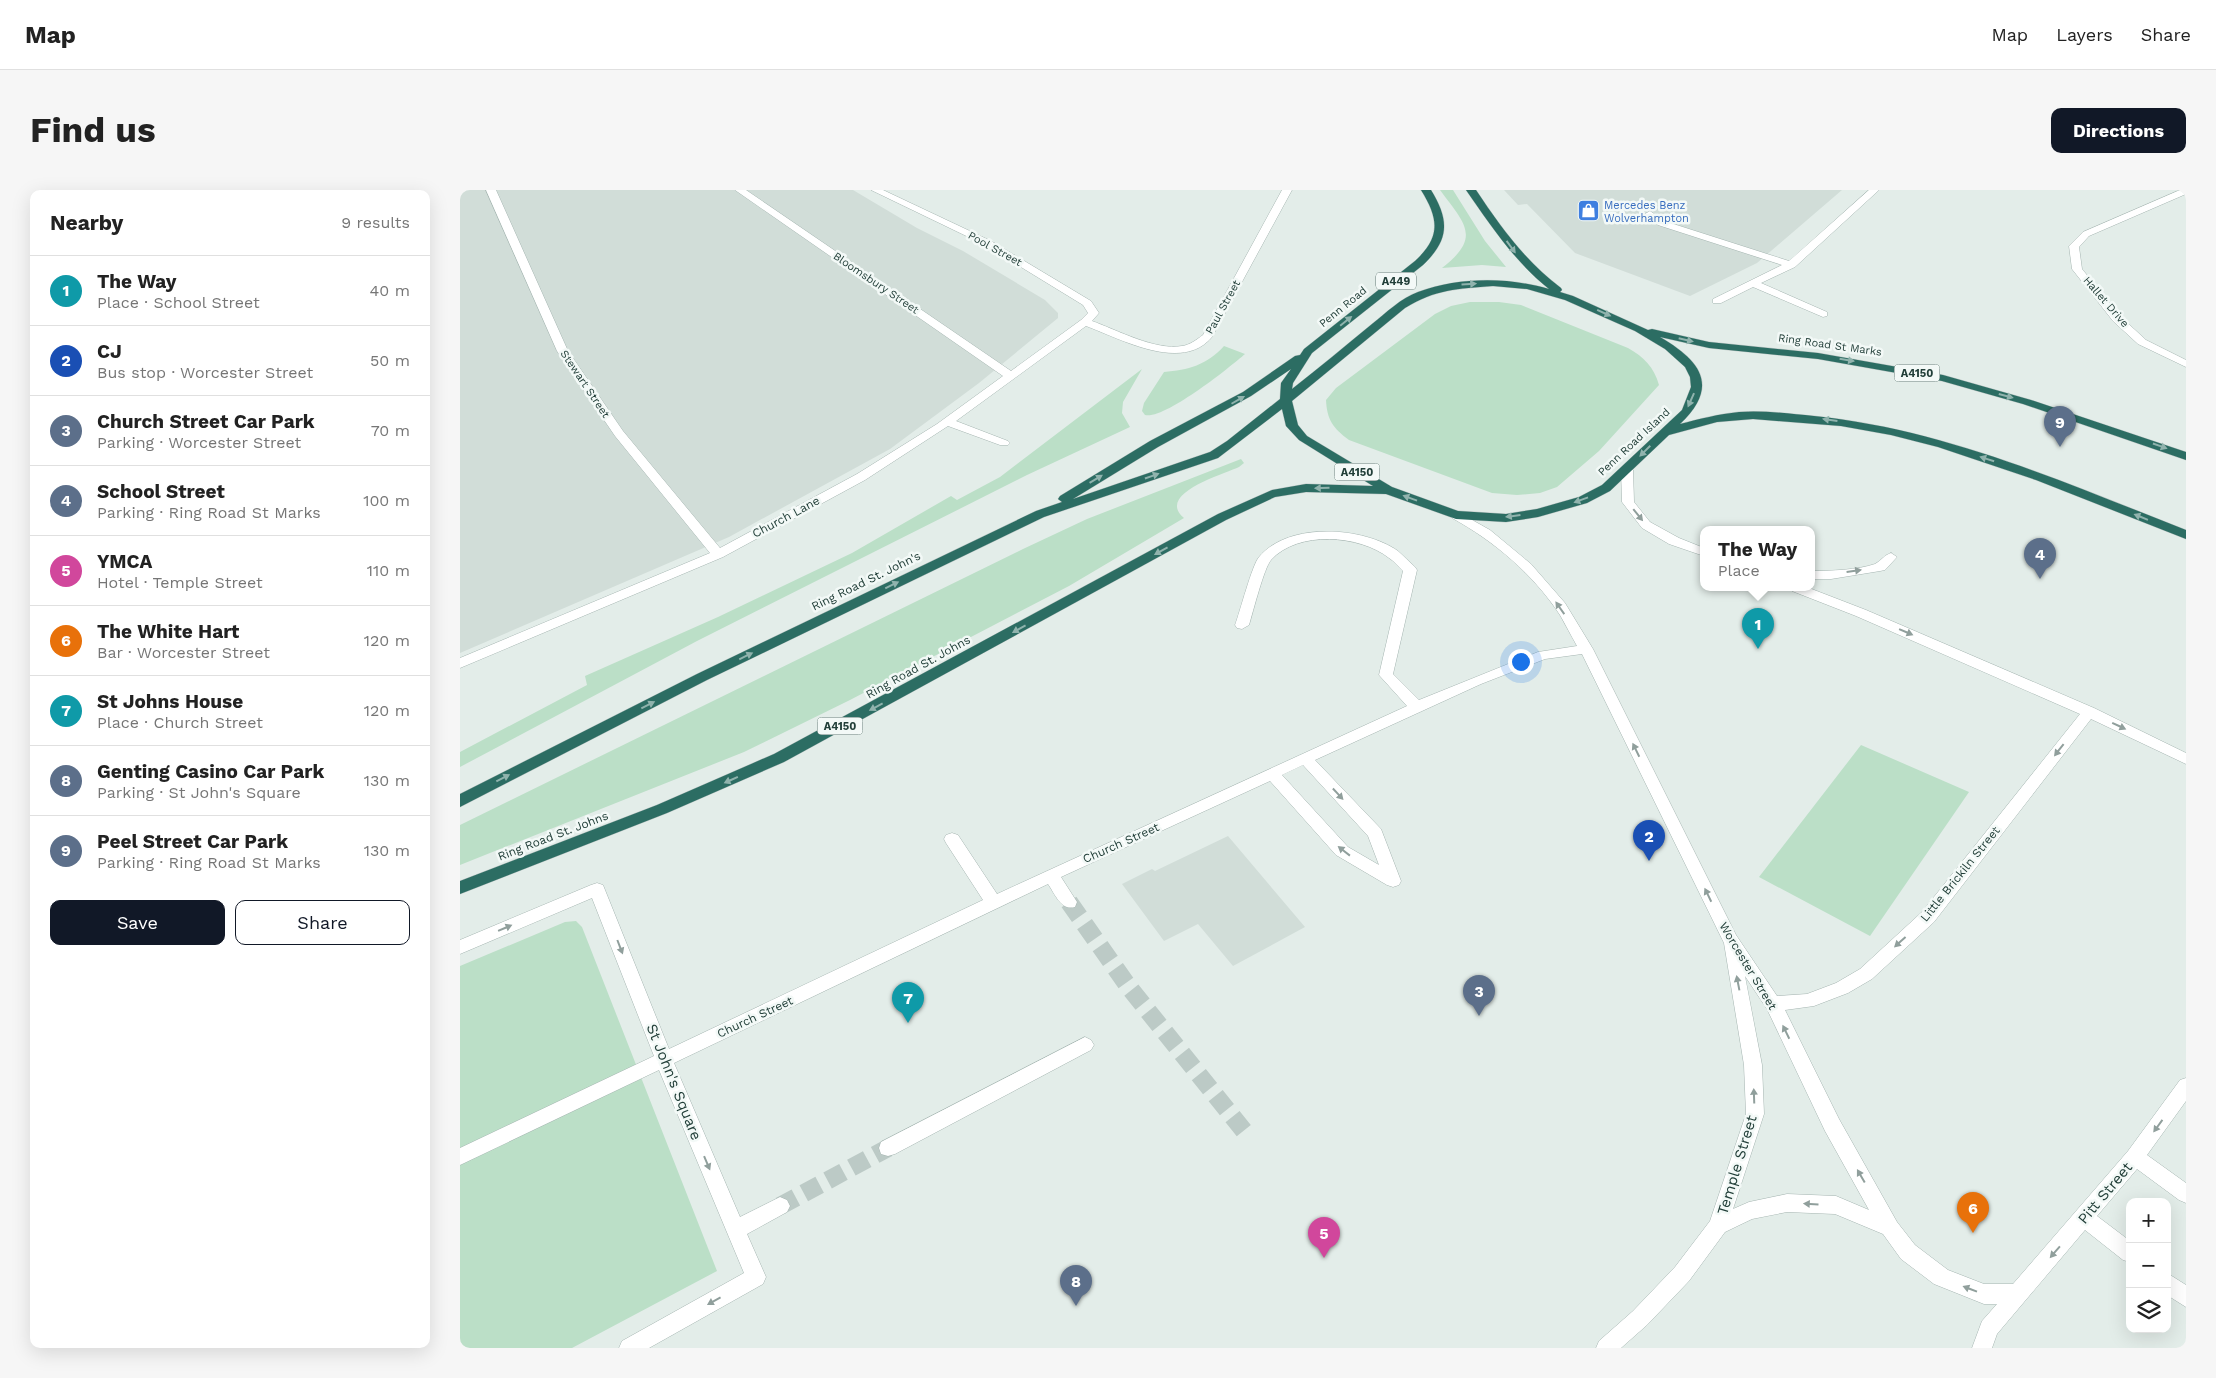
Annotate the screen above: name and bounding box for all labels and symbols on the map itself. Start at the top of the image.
shop icon: Mercedes Benz Wolverhampton [1576,199,1600,223]
place label: Mercedes Benz Wolverhampton [1604,199,1689,225]
street label: Pool Street [966,229,1025,269]
one-way arrow [1506,240,1516,254]
street label: Bloomsbury Street [831,250,922,317]
road number: A449 [1376,272,1416,290]
street label: Hallet Drive [2080,274,2132,330]
street label: Paul Street [1203,277,1243,336]
one-way arrow [1461,280,1477,288]
street label: Penn Road [1317,284,1369,330]
one-way arrow [1597,310,1611,318]
one-way arrow [1340,315,1353,326]
street label: Ring Road St Marks [1777,331,1883,359]
one-way arrow [1679,336,1694,344]
street label: Stewart Street [558,348,613,421]
one-way arrow [1840,357,1856,365]
road number: A4150 [1894,364,1940,382]
one-way arrow [1998,392,2013,400]
one-way arrow [1687,393,1695,407]
one-way arrow [1231,395,1244,404]
street label: Penn Road Island [1595,405,1673,479]
pin: 9 [2044,406,2076,447]
one-way arrow [1821,416,1837,424]
one-way arrow [2153,442,2168,450]
one-way arrow [1639,445,1651,457]
one-way arrow [1980,455,1995,463]
road number: A4150 [1334,464,1380,480]
one-way arrow [1145,472,1160,479]
one-way arrow [1090,475,1103,484]
one-way arrow [1314,484,1330,492]
street label: Church Lane [750,493,822,541]
one-way arrow [1402,494,1417,502]
one-way arrow [1573,497,1588,504]
one-way arrow [1633,508,1644,521]
one-way arrow [1505,512,1521,520]
one-way arrow [2134,513,2148,521]
pin: 4 [2024,538,2056,579]
one-way arrow [1154,547,1168,555]
street label: Ring Road St. John's [809,549,923,613]
one-way arrow [1846,567,1862,575]
one-way arrow [885,581,900,589]
one-way arrow [1555,601,1565,615]
pin: 1 [1742,608,1774,649]
one-way arrow [1011,625,1026,633]
one-way arrow [1899,629,1913,637]
street label: Ring Road St. Johns [863,632,973,702]
your location [1508,649,1534,675]
one-way arrow [739,652,753,660]
one-way arrow [641,701,655,709]
one-way arrow [869,703,883,711]
road number: A4150 [818,718,862,734]
one-way arrow [2112,722,2126,730]
one-way arrow [1632,743,1640,757]
one-way arrow [2054,743,2065,756]
one-way arrow [496,774,511,782]
one-way arrow [724,776,738,784]
one-way arrow [1332,787,1344,799]
street label: Ring Road St. Johns [496,808,610,864]
street label: Church Street [1081,820,1161,866]
pin: 2 [1633,820,1665,861]
street label: Little Brickiln Street [1917,824,2003,924]
one-way arrow [1337,846,1351,856]
one-way arrow [1704,888,1712,903]
street label: Worcester Street [1716,920,1780,1012]
one-way arrow [498,924,512,932]
one-way arrow [1894,937,1906,948]
one-way arrow [616,940,624,955]
one-way arrow [1733,974,1741,990]
pin: 3 [1463,975,1495,1016]
pin: 7 [892,982,924,1023]
street label: Church Street [715,993,795,1041]
street label: St John's Square [642,1021,706,1143]
one-way arrow [1782,1025,1790,1039]
one-way arrow [1750,1088,1758,1104]
street label: Temple Street [1713,1112,1761,1217]
one-way arrow [2153,1119,2163,1132]
one-way arrow [703,1156,711,1171]
street label: Pitt Street [2074,1158,2136,1228]
one-way arrow [1857,1169,1865,1184]
pin: 6 [1957,1192,1989,1233]
one-way arrow [1803,1200,1819,1208]
pin: 5 [1308,1217,1340,1258]
one-way arrow [2049,1245,2061,1257]
pin: 8 [1060,1265,1092,1306]
one-way arrow [1962,1285,1977,1293]
one-way arrow [707,1296,720,1305]

